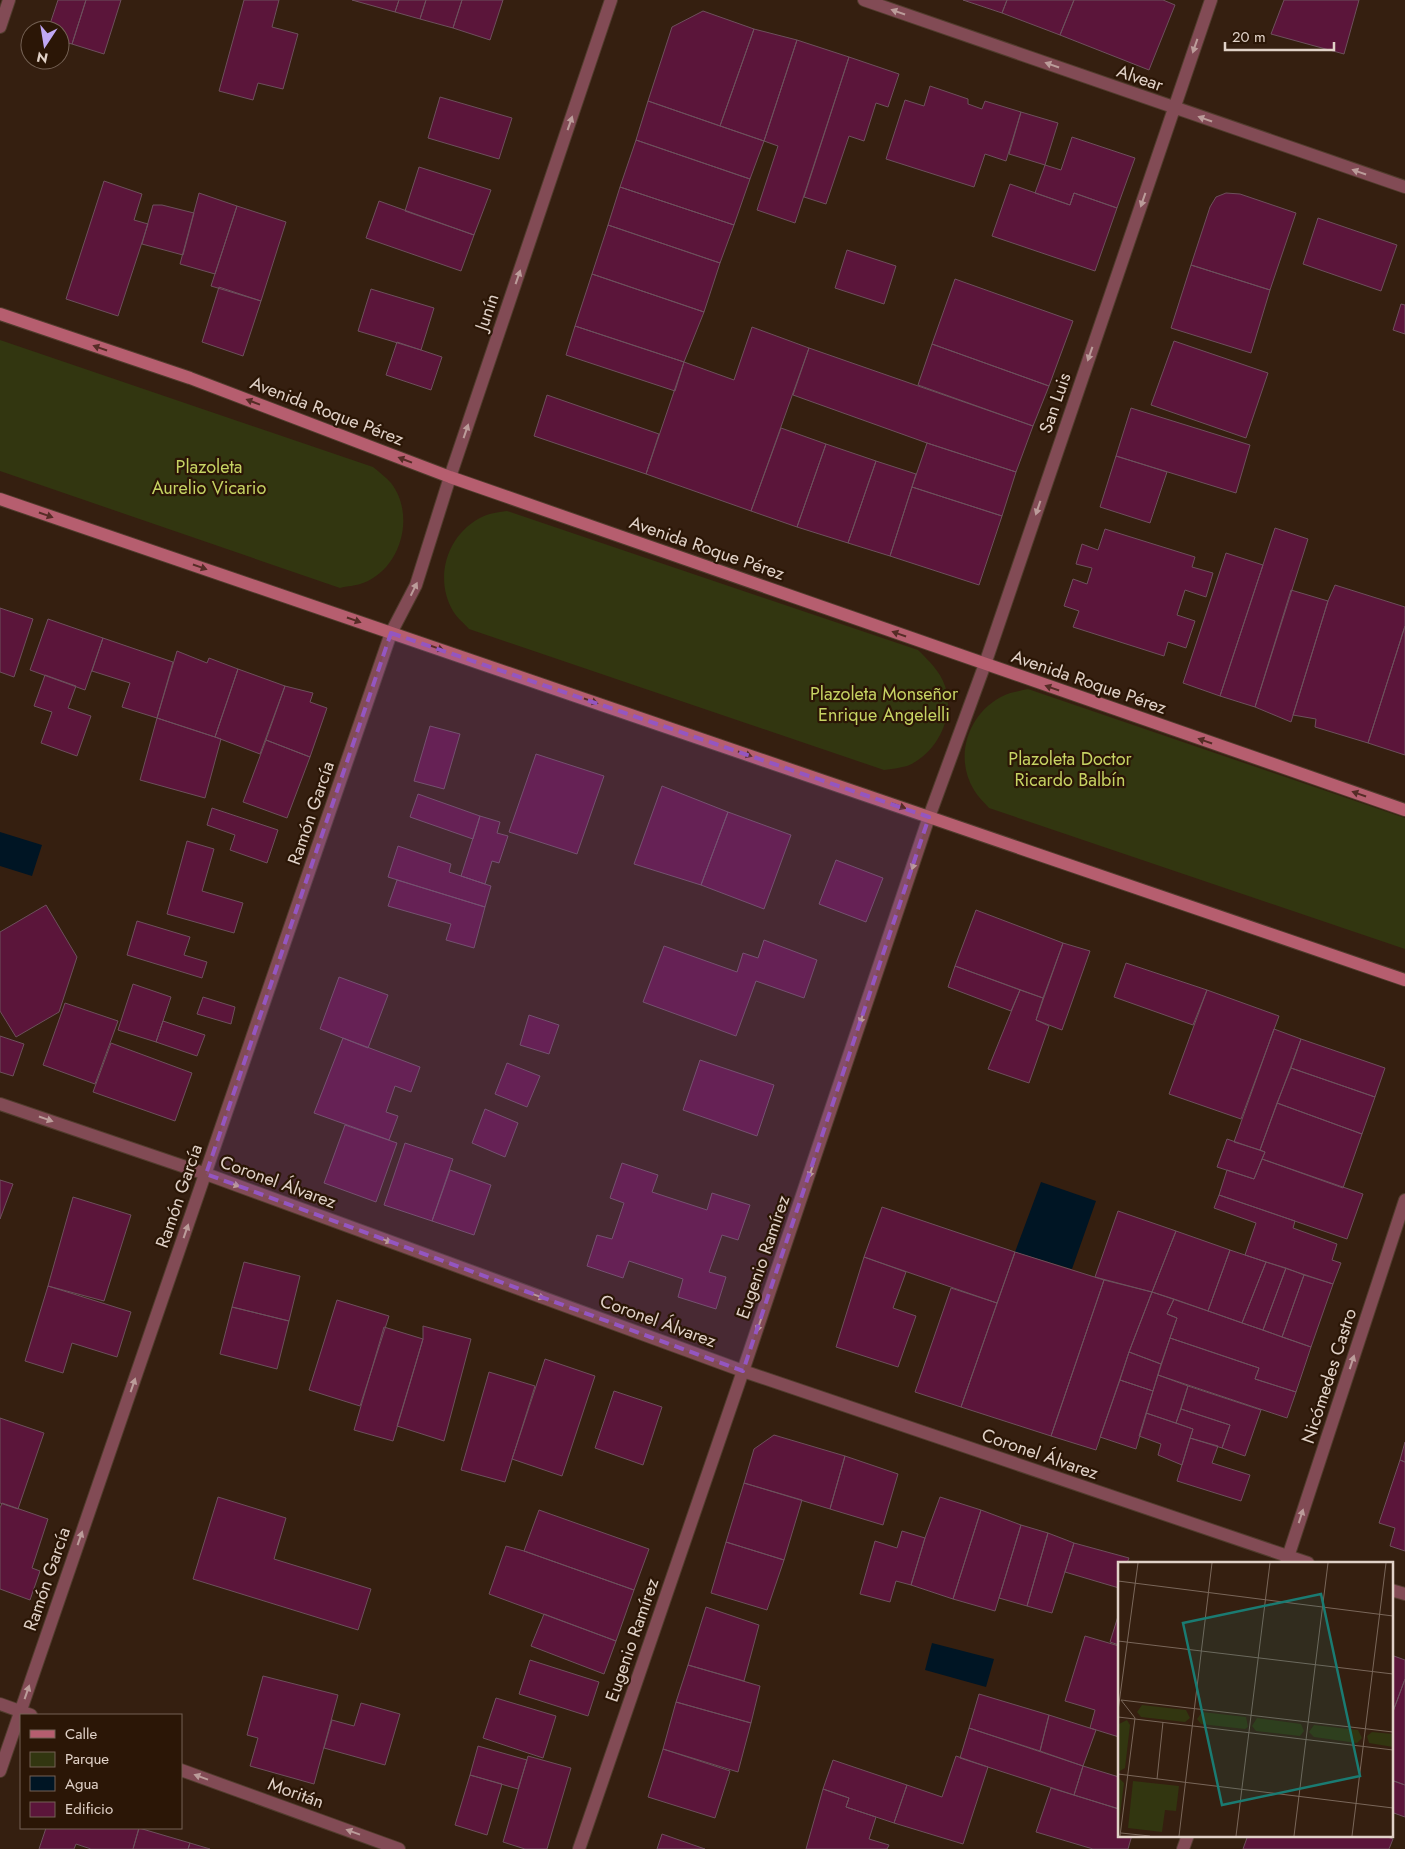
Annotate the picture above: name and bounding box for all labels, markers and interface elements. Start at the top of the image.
one-way arrow [891,8,906,15]
north arrow [20,20,70,70]
scale bar [1225,20,1334,52]
text: 20 m [1232,26,1266,48]
one-way arrow [1191,39,1199,54]
text: N [35,47,50,69]
street label: Alvear [1113,58,1168,98]
one-way arrow [1044,61,1059,69]
one-way arrow [566,115,574,130]
one-way arrow [1198,115,1213,122]
one-way arrow [1351,167,1366,175]
one-way arrow [1138,193,1146,208]
one-way arrow [515,269,522,284]
street label: Junín [468,290,505,336]
one-way arrow [92,343,107,351]
one-way arrow [1086,346,1094,361]
street label: San Luis [1033,369,1077,437]
street label: Avenida Roque Pérez [247,370,408,452]
one-way arrow [245,398,260,406]
one-way arrow [463,423,470,438]
park label: Plazoleta Aurelio Vicario [152,454,267,501]
one-way arrow [397,456,412,463]
one-way arrow [1034,500,1041,515]
street label: Avenida Roque Pérez [626,509,789,587]
one-way arrow [39,511,54,519]
one-way arrow [193,564,208,572]
one-way arrow [410,582,418,596]
one-way arrow [346,617,361,624]
one-way arrow [891,630,906,637]
street label: Avenida Roque Pérez [1008,643,1171,721]
one-way arrow [430,645,445,653]
park label: Plazoleta Monseñor Enrique Angelelli [810,681,959,728]
one-way arrow [1044,683,1059,691]
one-way arrow [584,697,599,705]
one-way arrow [1198,737,1213,744]
park label: Plazoleta Doctor Ricardo Balbín [1008,746,1132,793]
one-way arrow [738,750,753,758]
street label: Ramón García [281,758,341,868]
one-way arrow [1351,790,1366,798]
one-way arrow [891,803,906,811]
one-way arrow [910,856,918,871]
one-way arrow [858,1010,865,1025]
one-way arrow [39,1115,54,1123]
street label: Ramón García [149,1141,209,1251]
street label: Coronel Álvarez [216,1149,340,1215]
one-way arrow [806,1164,814,1179]
one-way arrow [226,1180,241,1188]
street label: Eugenio Ramírez [730,1191,797,1322]
one-way arrow [182,1223,190,1238]
one-way arrow [378,1237,393,1244]
street label: Coronel Álvarez [596,1288,720,1354]
one-way arrow [531,1292,546,1300]
street label: Nicómedes Castro [1295,1305,1363,1447]
one-way arrow [755,1318,762,1333]
one-way arrow [1348,1354,1356,1369]
one-way arrow [130,1377,137,1392]
street label: Coronel Álvarez [978,1422,1103,1486]
one-way arrow [1298,1509,1305,1524]
street label: Ramón García [17,1524,77,1634]
one-way arrow [76,1530,84,1545]
inset map [1118,1562,1392,1836]
street label: Eugenio Ramírez [599,1574,666,1705]
one-way arrow [23,1684,31,1699]
legend [20,1714,182,1829]
text: Calle [65,1723,97,1745]
text: Parque [65,1748,109,1770]
street label: Moritán [264,1771,328,1815]
text: Agua [65,1773,99,1795]
one-way arrow [193,1773,208,1780]
text: Edificio [65,1798,113,1820]
one-way arrow [346,1828,361,1835]

